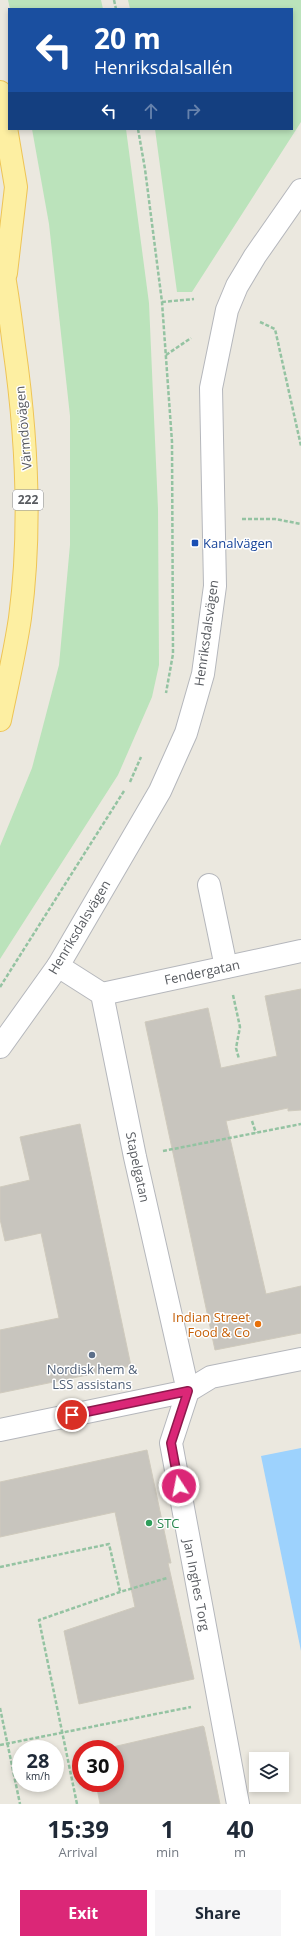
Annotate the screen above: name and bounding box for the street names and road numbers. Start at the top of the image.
street label: Värmdövägen [10,385,36,471]
road number: 222 [13,490,43,510]
street label: Henriksdalsvägen [190,579,222,687]
street label: Henriksdalsvägen [44,876,114,978]
street label: Fendergatan [163,955,241,989]
street label: Stapelgatan [122,1130,154,1204]
street label: Jan Inghes Torg [179,1536,215,1632]

